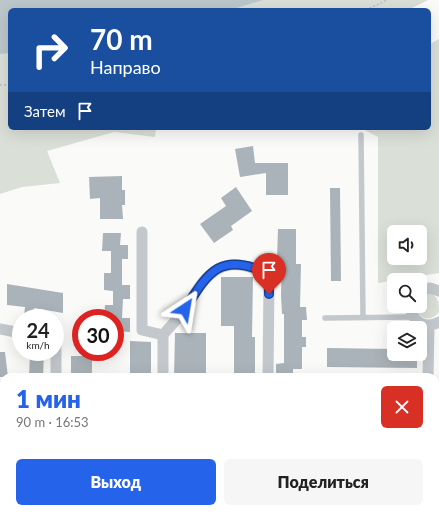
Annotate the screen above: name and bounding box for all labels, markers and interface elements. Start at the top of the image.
text: 70 m [90,22,153,56]
icon: right [24,24,76,76]
text: Направо [90,56,161,78]
icon: arrive [74,100,96,122]
text: Затем [24,102,66,120]
map controls [387,225,427,361]
button: sound [387,225,427,265]
pin [252,253,286,294]
icon: arrive [258,259,280,281]
button: search [387,273,427,313]
position arrow [164,288,206,330]
speed limit sign: 30 [72,309,124,361]
text: 24 [26,318,50,342]
button: layers [387,321,427,361]
text: km/h [26,339,50,351]
text: 1 мин [16,384,81,413]
button: close [381,386,423,428]
text: 90 m · 16:53 [16,414,89,430]
button: Выход [16,459,216,505]
button: Поделиться [224,459,423,505]

